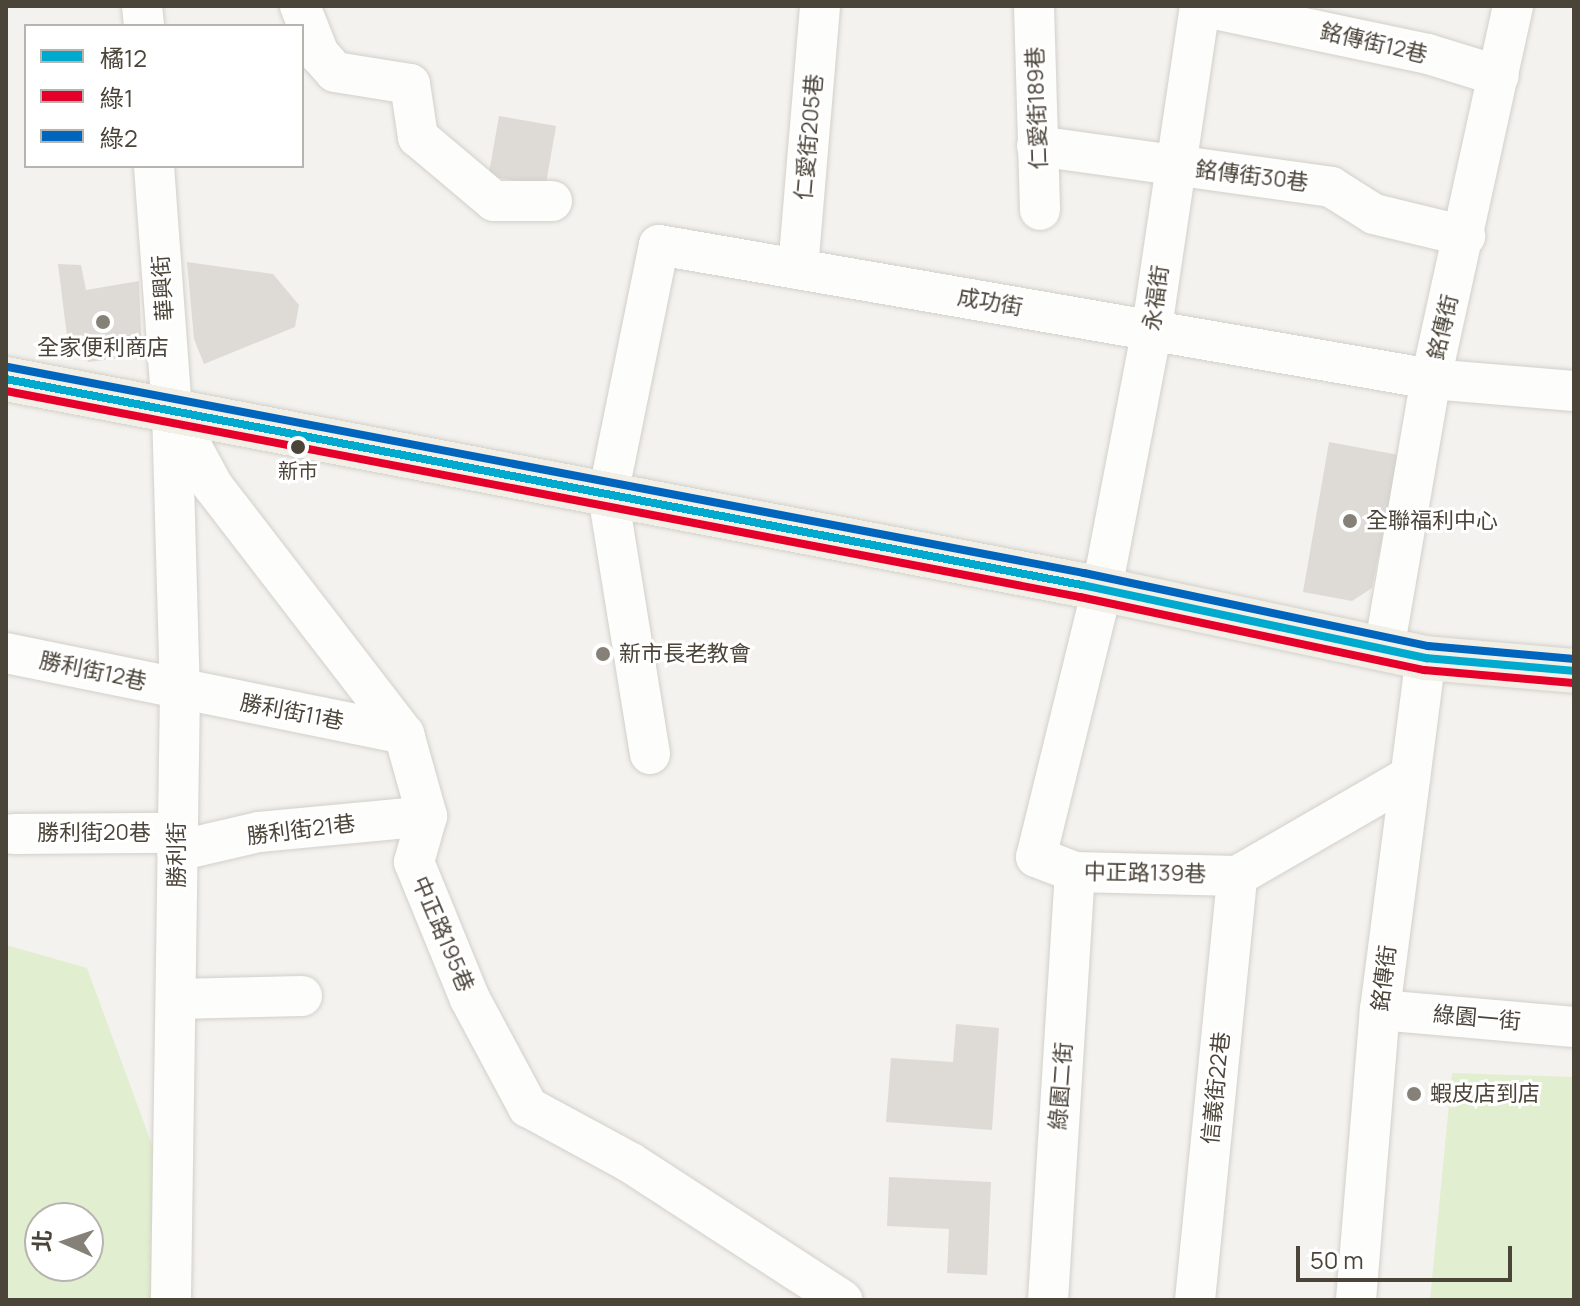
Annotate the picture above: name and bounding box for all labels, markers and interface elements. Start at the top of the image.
street label: 銘傳街12巷 [1318,18,1430,68]
legend [24,24,304,168]
text: 橘12 [100,41,147,74]
street label: 仁愛街189巷 [1022,46,1052,170]
street label: 仁愛街205巷 [790,73,828,201]
text: 綠1 [100,81,133,114]
text: 綠2 [100,121,138,154]
street label: 銘傳街30巷 [1194,156,1310,196]
street label: 華興街 [148,254,178,322]
street label: 永福街 [1138,263,1174,333]
street label: 成功街 [955,283,1025,321]
street label: 銘傳街 [1423,292,1463,362]
marker: 全家便利商店 [94,313,112,331]
place label: 全家便利商店 [37,335,169,361]
marker: 新市 [290,439,306,455]
place label: 新市 [278,458,318,482]
place label: 全聯福利中心 [1366,508,1498,534]
marker: 全聯福利中心 [1341,512,1359,530]
place label: 新市長老教會 [619,641,751,667]
marker: 新市長老教會 [594,645,612,663]
street label: 勝利街12巷 [37,647,149,695]
street label: 勝利街11巷 [238,689,346,735]
street label: 勝利街21巷 [245,810,357,850]
street label: 勝利街20巷 [37,820,151,846]
street label: 勝利街 [164,822,190,888]
street label: 中正路139巷 [1084,859,1206,887]
street label: 中正路195巷 [407,872,479,996]
street label: 銘傳街 [1367,944,1401,1012]
street label: 綠園一街 [1432,1001,1522,1035]
street label: 信義街22巷 [1197,1030,1235,1146]
street label: 綠園二街 [1045,1041,1077,1131]
place label: 蝦皮店到店 [1430,1081,1540,1107]
marker: 蝦皮店到店 [1405,1085,1423,1103]
north arrow [24,1202,104,1282]
text: 北 [26,1229,58,1253]
scale bar [1300,1230,1516,1280]
text: 50 m [1310,1243,1364,1276]

